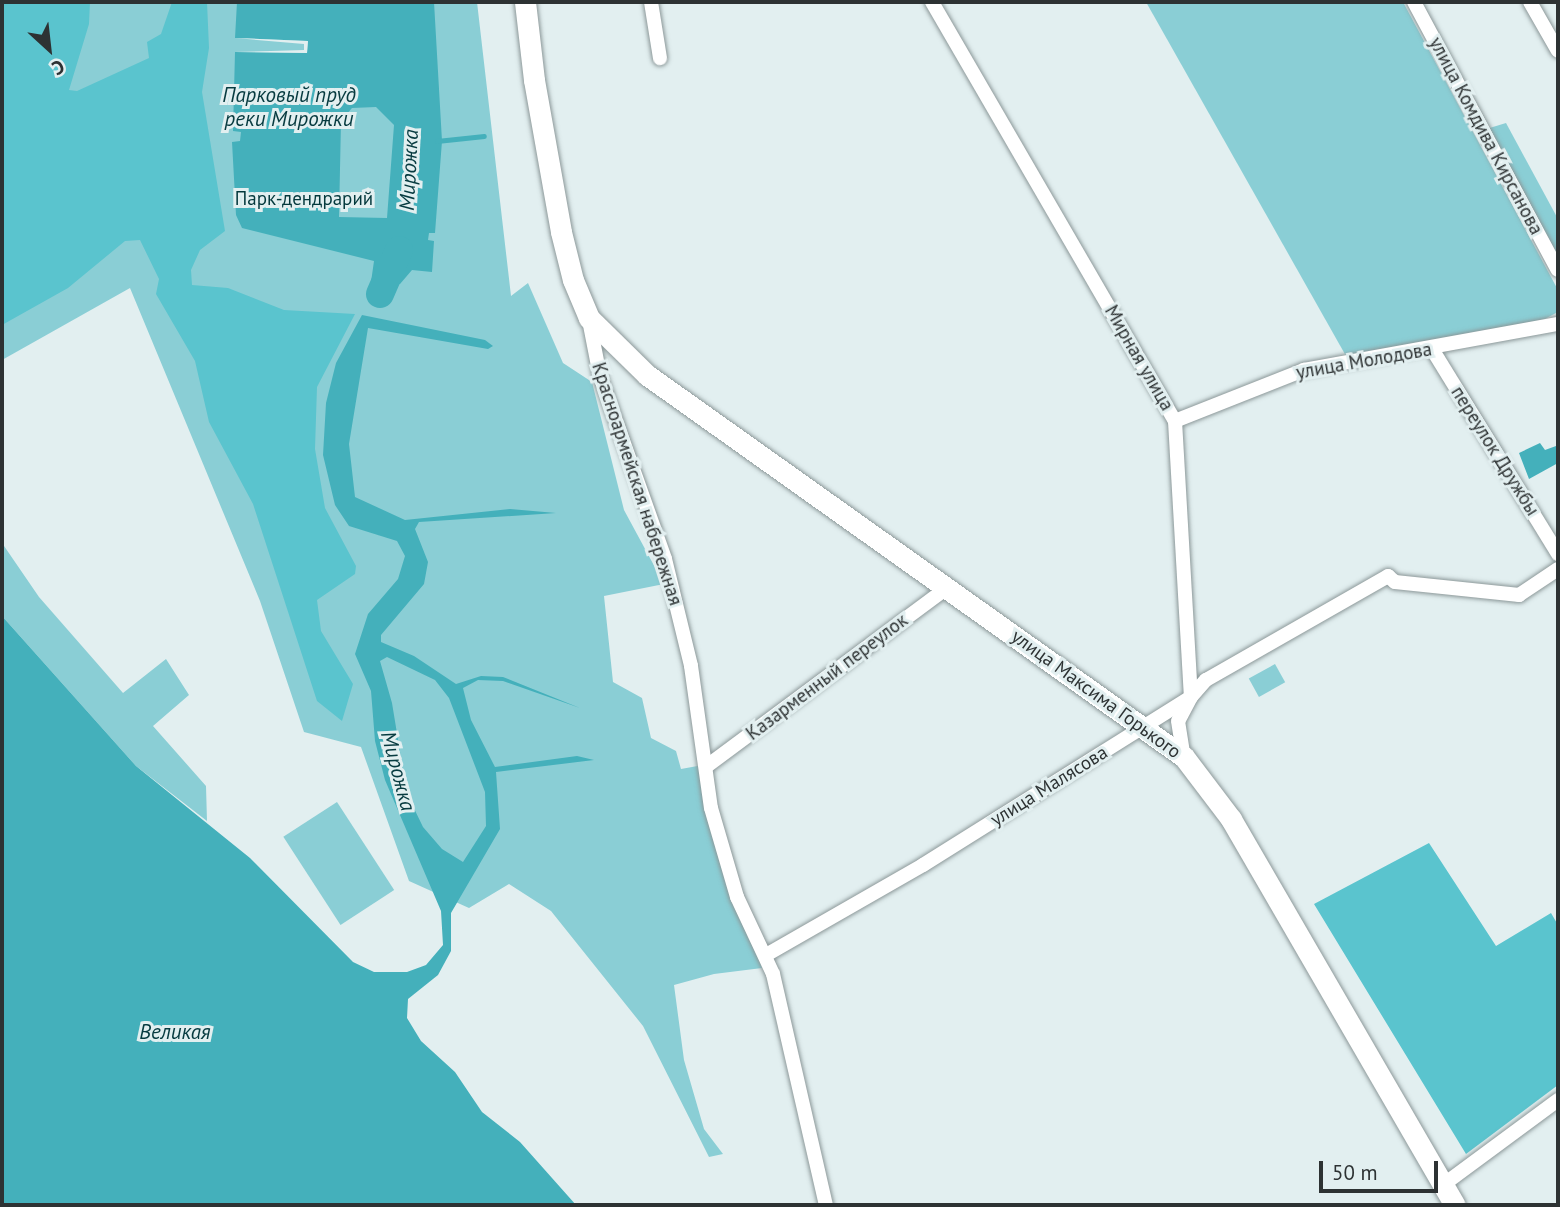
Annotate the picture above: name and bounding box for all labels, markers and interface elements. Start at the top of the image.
north arrow [14,14,84,84]
street label: улица Комдива Кирсанова [1424,33,1548,239]
text: С [48,55,69,81]
water label: Парковый пруд реки Мирожки [222,82,356,132]
water label: Мирожка [394,129,424,211]
park label: Парк-дендрарий [235,188,373,210]
street label: Мирная улица [1100,301,1178,415]
street label: улица Молодова [1294,338,1434,384]
street label: Красноармейская набережная [587,360,687,608]
street label: переулок Дружбы [1446,382,1544,520]
street label: Казарменный переулок [742,609,912,745]
street label: улица Максима Горького [1007,625,1185,763]
water label: Мирожка [375,728,421,814]
street label: улица Малясова [986,741,1112,831]
water label: Великая [139,1019,211,1045]
scale bar [1322,1148,1441,1192]
text: 50 m [1332,1159,1378,1186]

